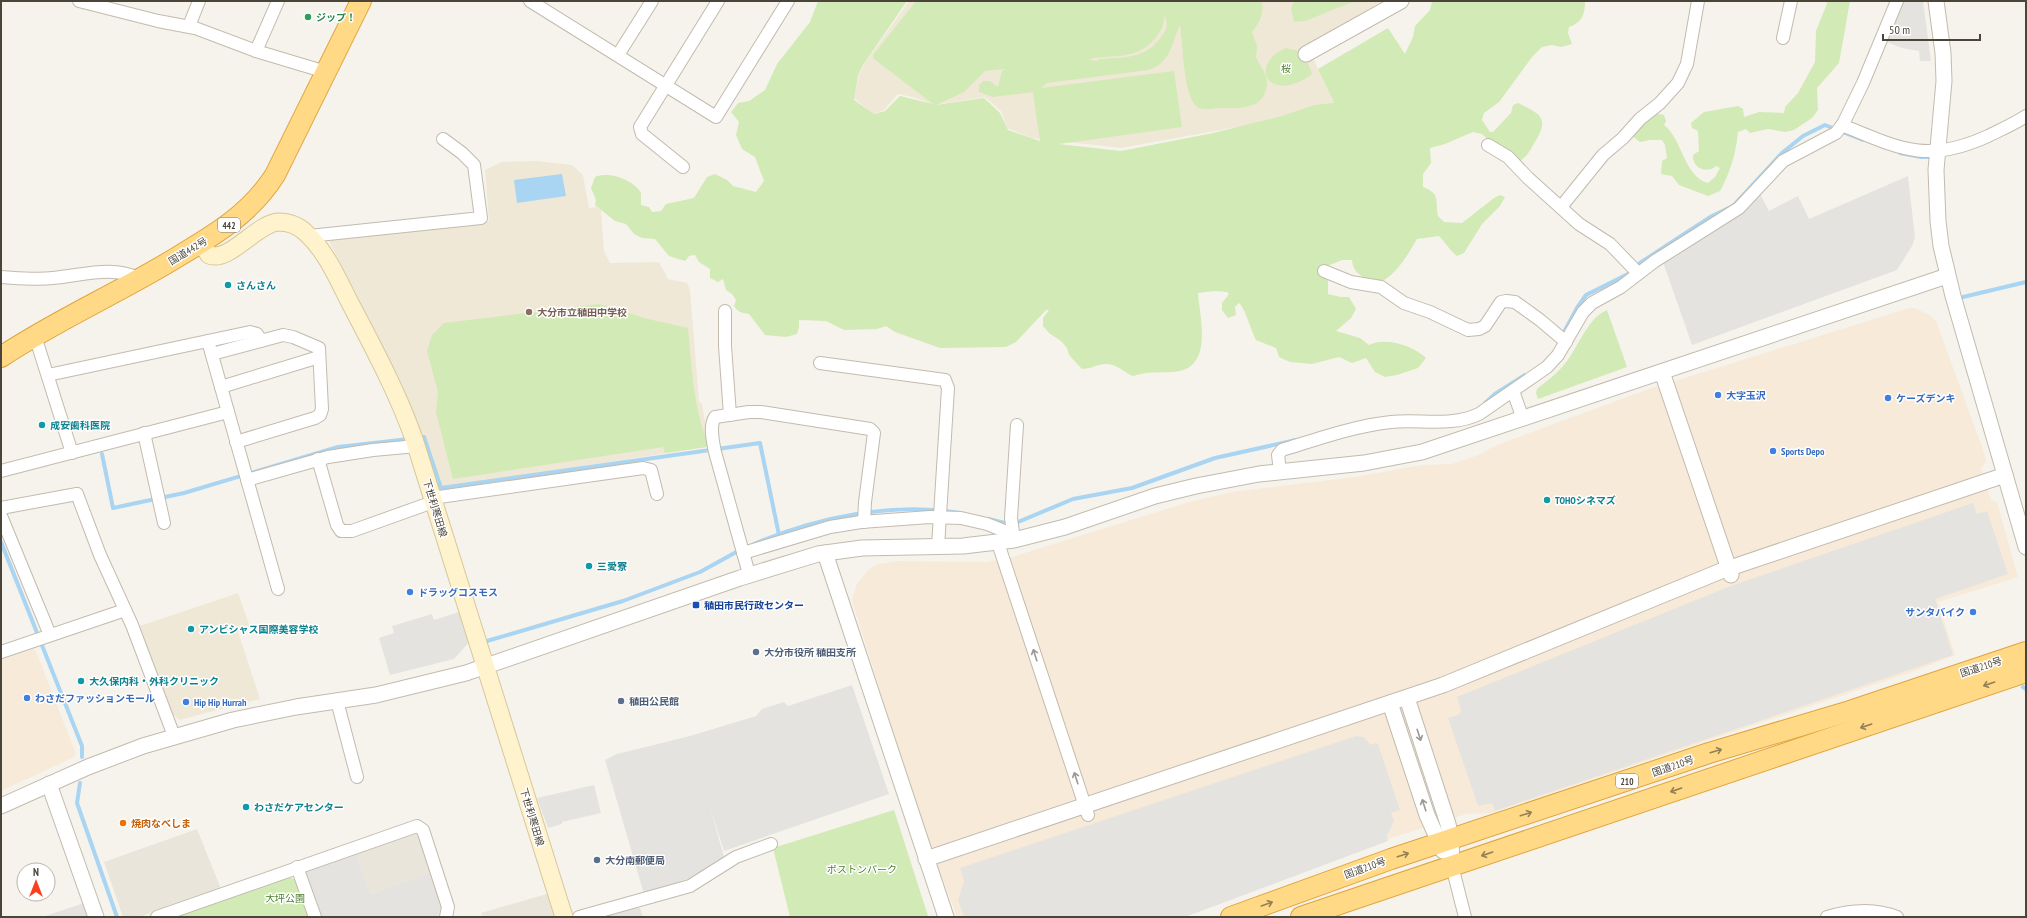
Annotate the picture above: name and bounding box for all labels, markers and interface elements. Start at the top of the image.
place label: ジップ！ [316,11,356,24]
marker: ジップ！ [303,12,313,22]
scale bar [1883,16,1980,42]
text: 50 m [1889,22,1910,37]
park label: 桜 [1281,62,1291,75]
road number: 442 [218,218,240,232]
street label: 国道442号 [166,234,210,268]
place label: さんさん [236,279,276,292]
marker: さんさん [223,280,233,290]
place label: 大分市立稙田中学校 [537,306,627,319]
marker: 大分市立稙田中学校 [524,307,534,317]
place label: 大字玉沢 [1726,389,1766,402]
marker: 大字玉沢 [1713,390,1723,400]
place label: ケーズデンキ [1896,392,1956,405]
marker: ケーズデンキ [1883,393,1893,403]
place label: 成安歯科医院 [50,419,110,432]
marker: 成安歯科医院 [37,420,47,430]
place label: Sports Depo [1781,445,1825,458]
marker: Sports Depo [1768,446,1778,456]
street label: 下世利寒田線 [420,477,450,539]
place label: TOHOシネマズ [1555,494,1616,507]
marker: TOHOシネマズ [1542,495,1552,505]
place label: 三愛寮 [597,560,627,573]
marker: 三愛寮 [584,561,594,571]
place label: ドラッグコスモス [418,586,498,599]
marker: ドラッグコスモス [405,587,415,597]
place label: 稙田市民行政センター [704,599,804,612]
marker: 稙田市民行政センター [691,600,701,610]
place label: サンタバイク [1905,606,1965,619]
marker: サンタバイク [1968,607,1978,617]
place label: アンビシャス国際美容学校 [199,623,319,636]
marker: アンビシャス国際美容学校 [186,624,196,634]
place label: 大分市役所 稙田支所 [764,646,856,659]
marker: 大分市役所 稙田支所 [751,647,761,657]
one-way arrow [1031,648,1038,661]
street label: 国道210号 [1958,654,2004,680]
place label: 大久保内科・外科クリニック [89,675,219,688]
marker: 大久保内科・外科クリニック [76,676,86,686]
one-way arrow [1983,681,1996,688]
place label: わさだファッションモール [35,692,155,705]
marker: わさだファッションモール [22,693,32,703]
place label: 稙田公民館 [629,695,679,708]
place label: Hip Hip Hurrah [194,696,247,709]
marker: 稙田公民館 [616,696,626,706]
marker: Hip Hip Hurrah [181,697,191,707]
one-way arrow [1860,723,1873,730]
one-way arrow [1416,728,1423,741]
one-way arrow [1709,747,1722,754]
street label: 国道210号 [1650,753,1696,779]
one-way arrow [1072,772,1079,785]
road number: 210 [1616,774,1638,788]
street label: 下世利寒田線 [517,786,547,848]
one-way arrow [1670,787,1683,794]
one-way arrow [1420,799,1427,812]
place label: わさだケアセンター [254,801,344,814]
marker: わさだケアセンター [241,802,251,812]
one-way arrow [1519,810,1532,817]
place label: 焼肉なべしま [131,817,191,830]
marker: 焼肉なべしま [118,818,128,828]
one-way arrow [1396,851,1409,858]
one-way arrow [1481,851,1494,858]
place label: 大分南郵便局 [605,854,665,867]
street label: 国道210号 [1342,854,1388,882]
marker: 大分南郵便局 [592,855,602,865]
north arrow [16,862,56,902]
park label: ボストンパーク [827,863,897,876]
text: N [33,865,39,879]
park label: 大坪公園 [265,892,305,905]
one-way arrow [1261,899,1273,907]

